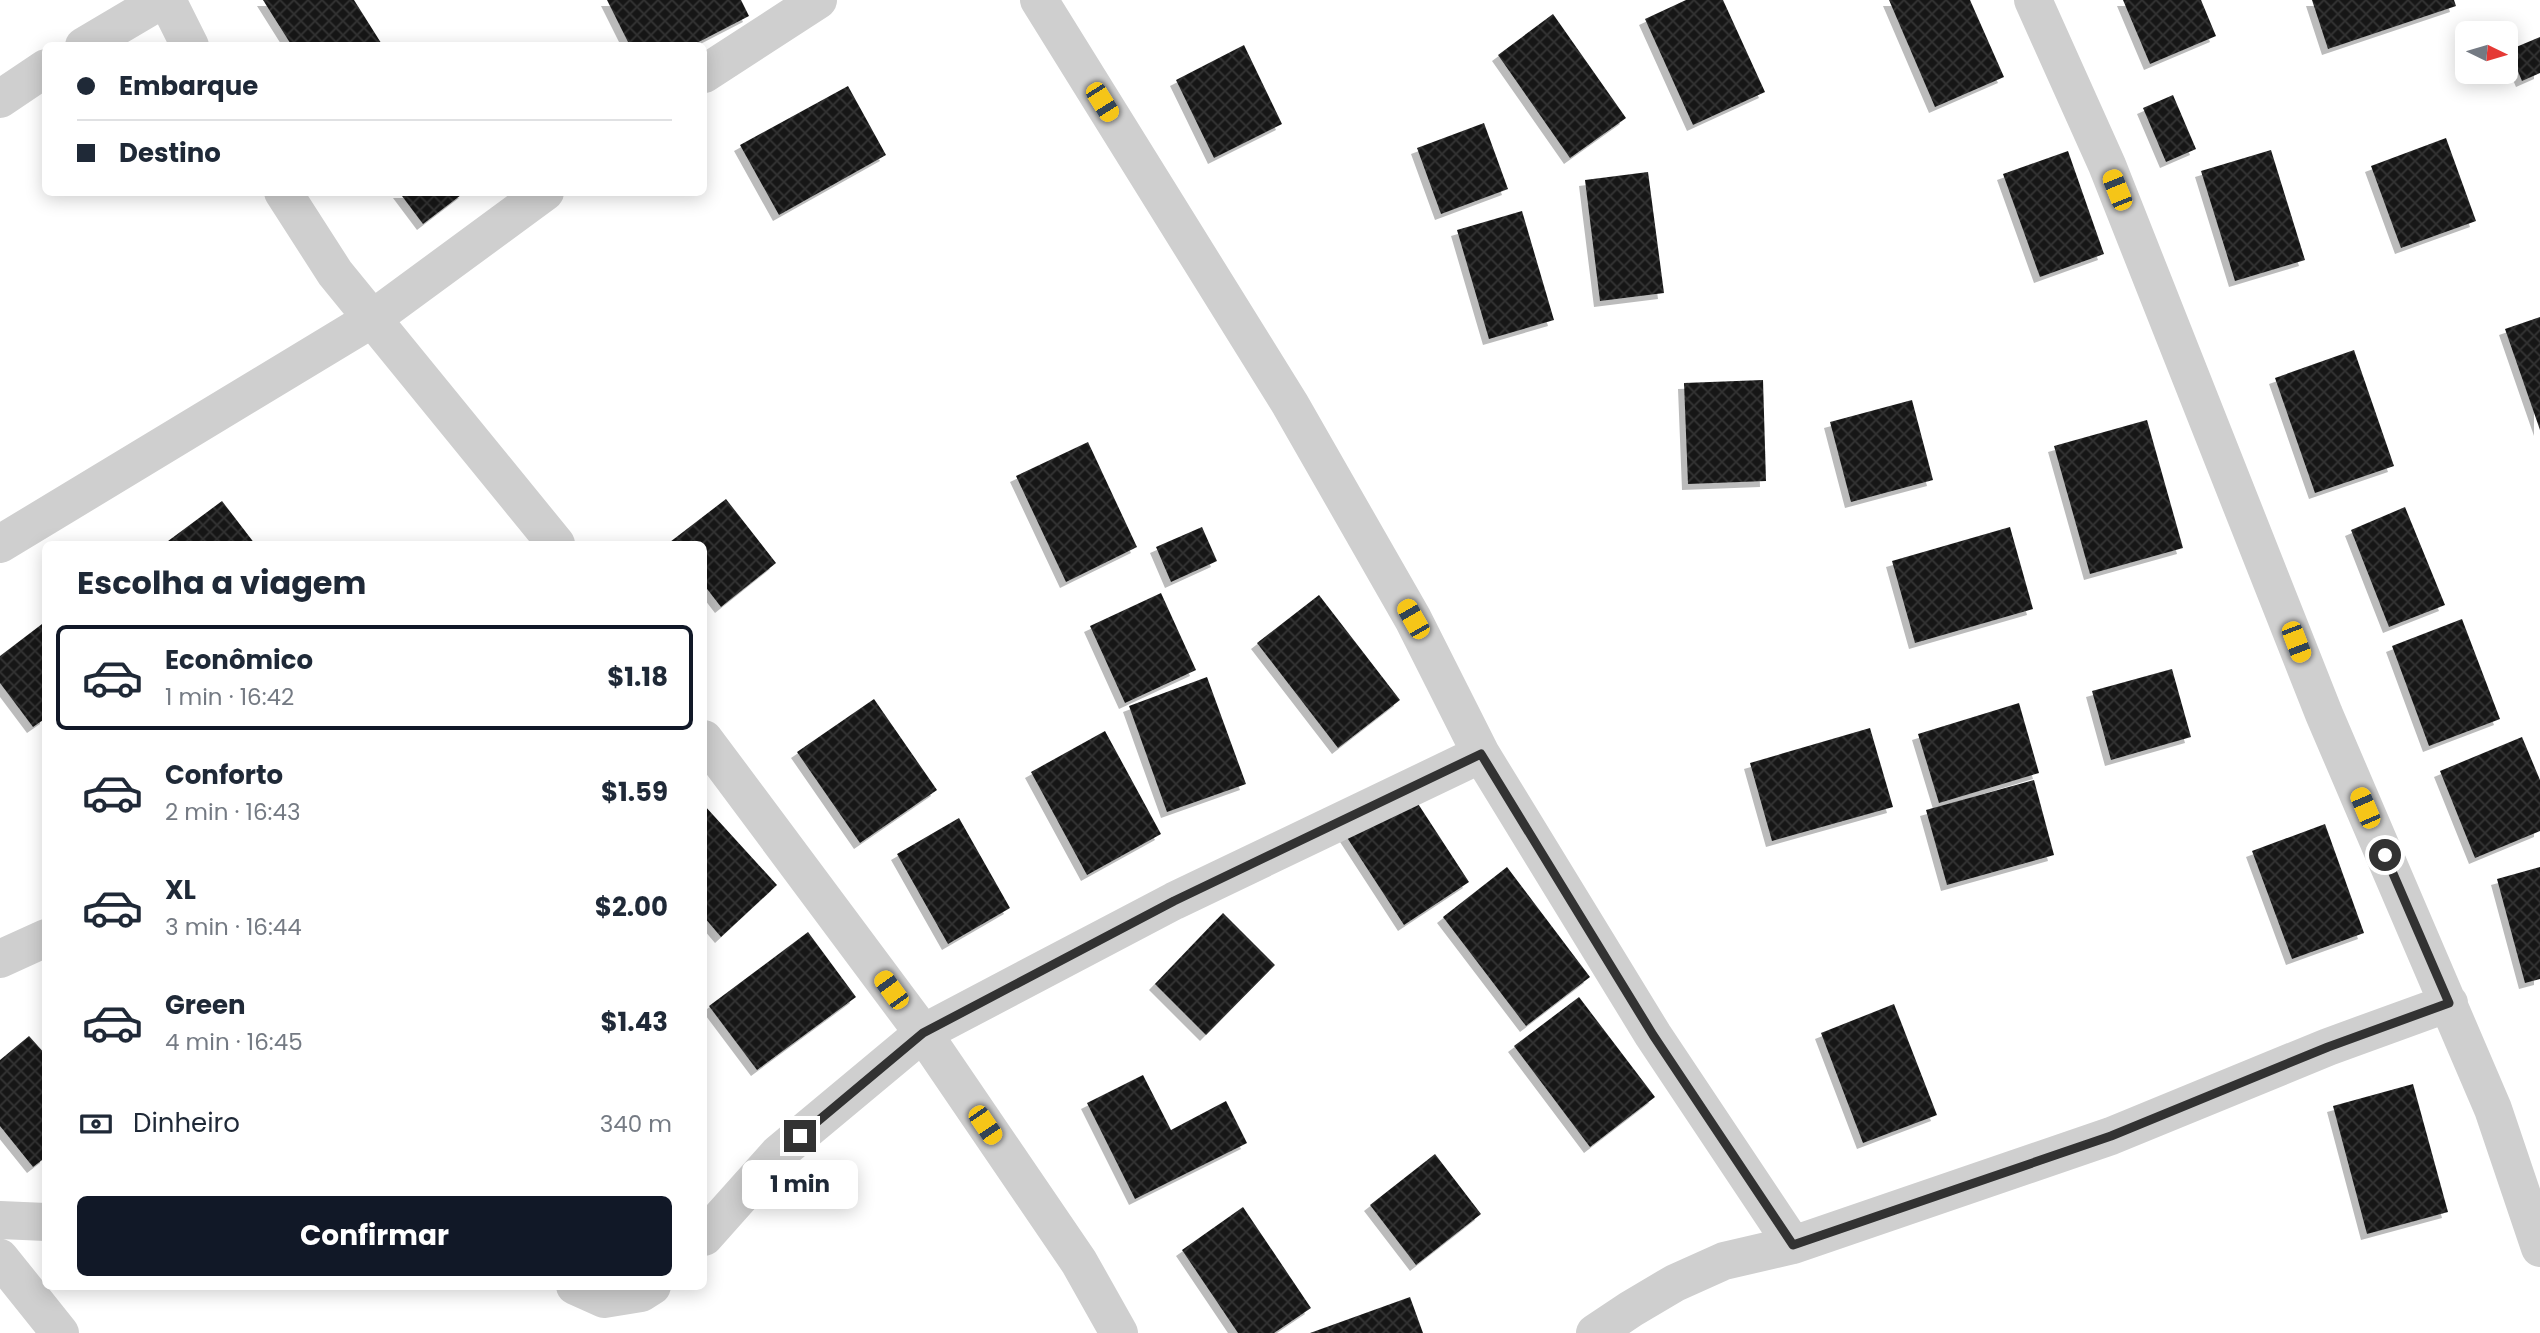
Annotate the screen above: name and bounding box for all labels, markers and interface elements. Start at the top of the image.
north arrow [2455,21,2518,84]
map controls [2455,21,2518,84]
text: Embarque [119,68,258,104]
car [1082,79,1123,125]
text: Destino [119,135,221,171]
car [2100,167,2135,213]
text: Escolha a viagem [77,560,366,605]
car [1394,596,1433,642]
car [2279,619,2314,665]
text: Econômico [165,642,313,678]
icon: car [81,646,144,709]
text: $1.18 [607,659,668,695]
text: 1 min · 16:42 [165,681,294,713]
text: Conforto [165,757,283,793]
icon: car [81,761,144,824]
text: $1.59 [601,774,668,810]
car [2348,785,2383,831]
text: 2 min · 16:43 [165,796,300,828]
route start [2369,839,2401,871]
text: XL [165,872,196,908]
icon: car [81,876,144,939]
text: $2.00 [595,889,668,925]
text: 3 min · 16:44 [165,911,302,943]
car [871,967,912,1013]
text: Green [165,987,246,1023]
icon: car [81,991,144,1054]
text: $1.43 [600,1004,668,1040]
text: 4 min · 16:45 [165,1026,303,1058]
car [965,1102,1006,1148]
icon: cash [77,1105,115,1143]
text: Dinheiro [133,1105,240,1141]
text: 340 m [600,1108,672,1140]
route end [784,1120,816,1152]
callout: 1 min [742,1160,858,1210]
text: 1 min [770,1168,830,1200]
button: Confirmar [77,1196,672,1276]

